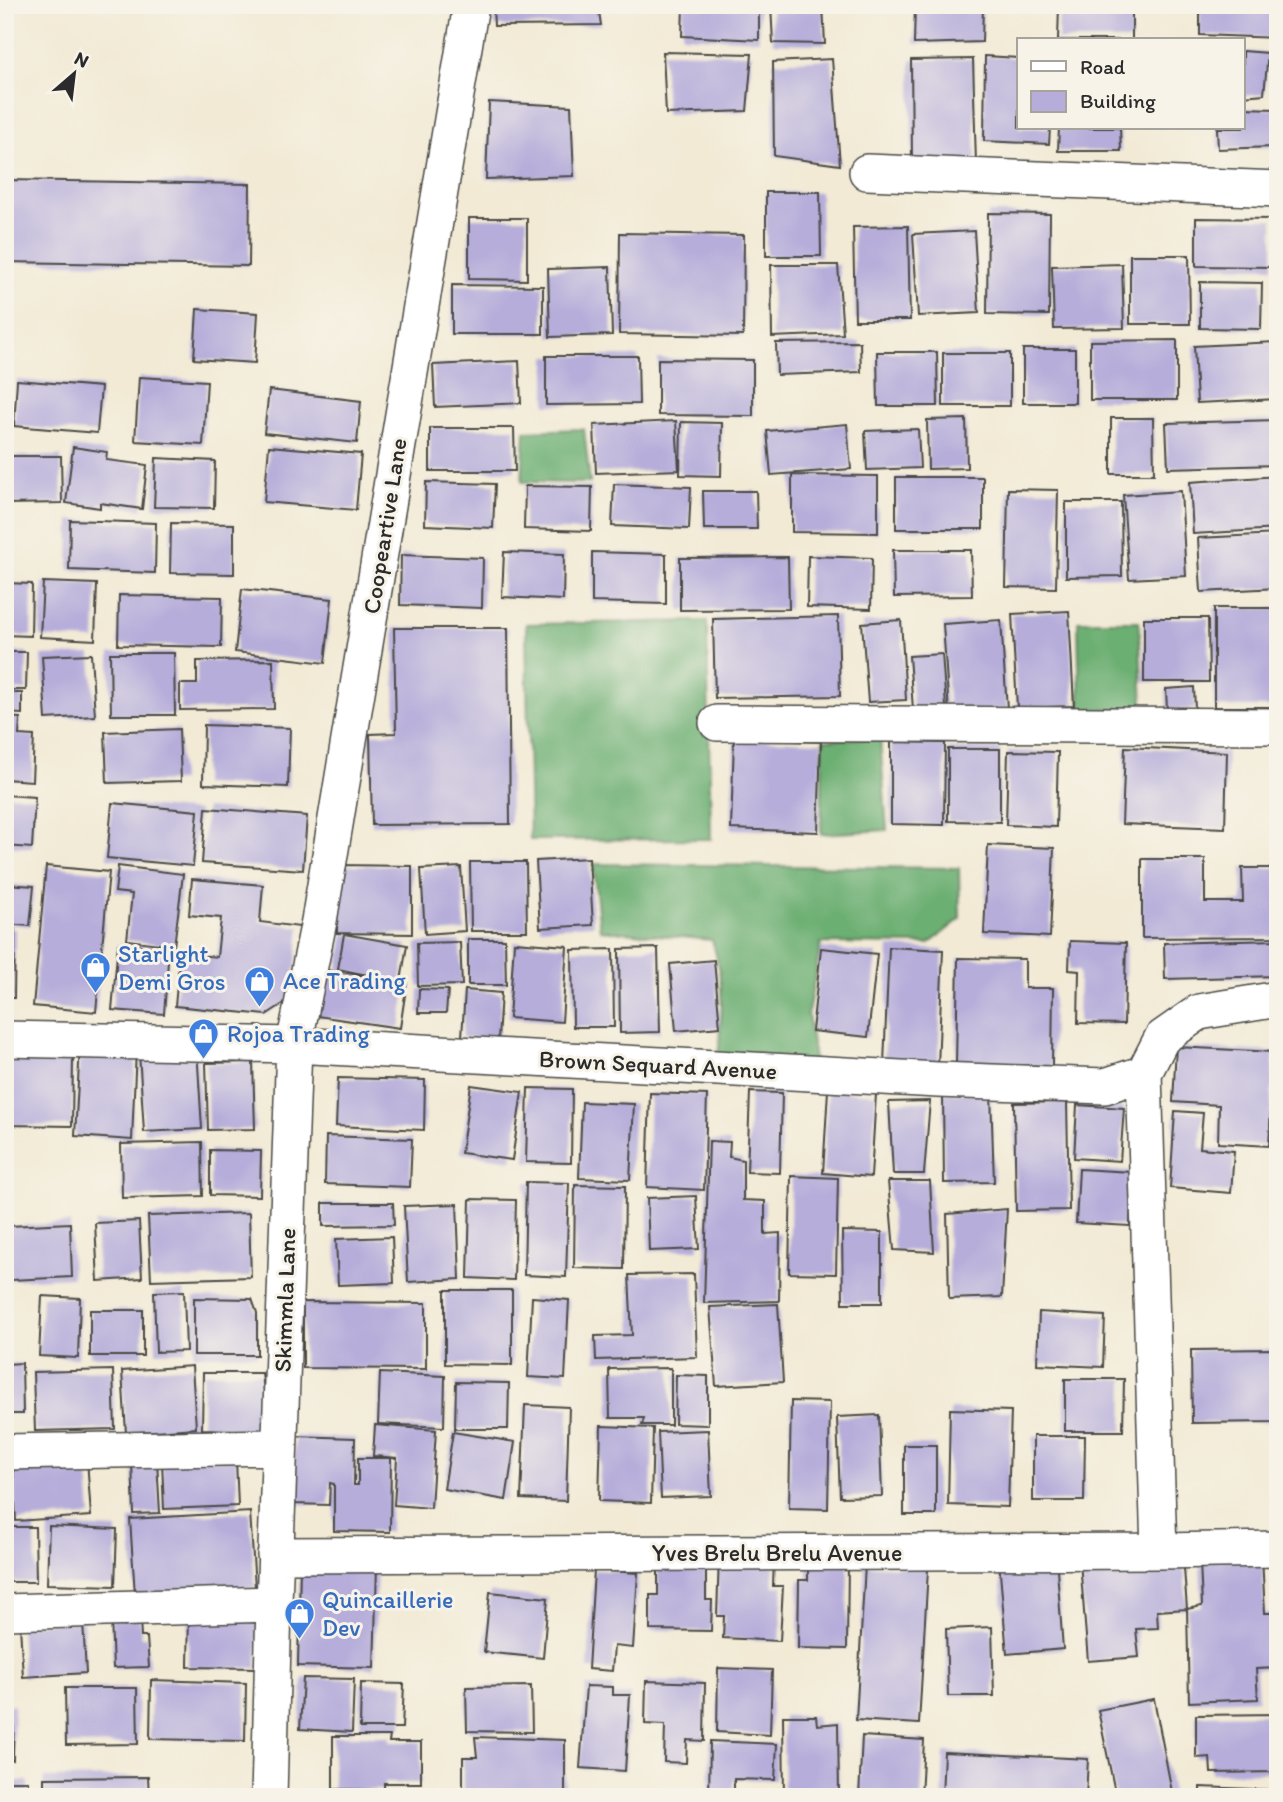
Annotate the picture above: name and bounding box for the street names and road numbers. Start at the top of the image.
street label: Coopeartive Lane [356,436,413,616]
street label: Brown Sequard Avenue [538,1044,778,1085]
street label: Skimmla Lane [267,1227,302,1373]
street label: Yves Brelu Brelu Avenue [652,1538,902,1567]

